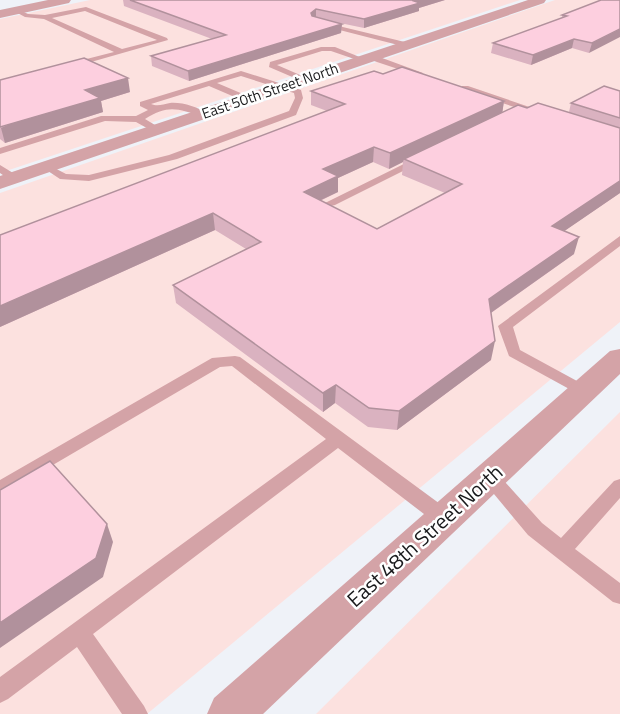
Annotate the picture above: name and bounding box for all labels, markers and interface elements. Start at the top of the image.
street label: East 50th Street North [198,56,341,125]
street label: East 48th Street North [339,456,510,614]

